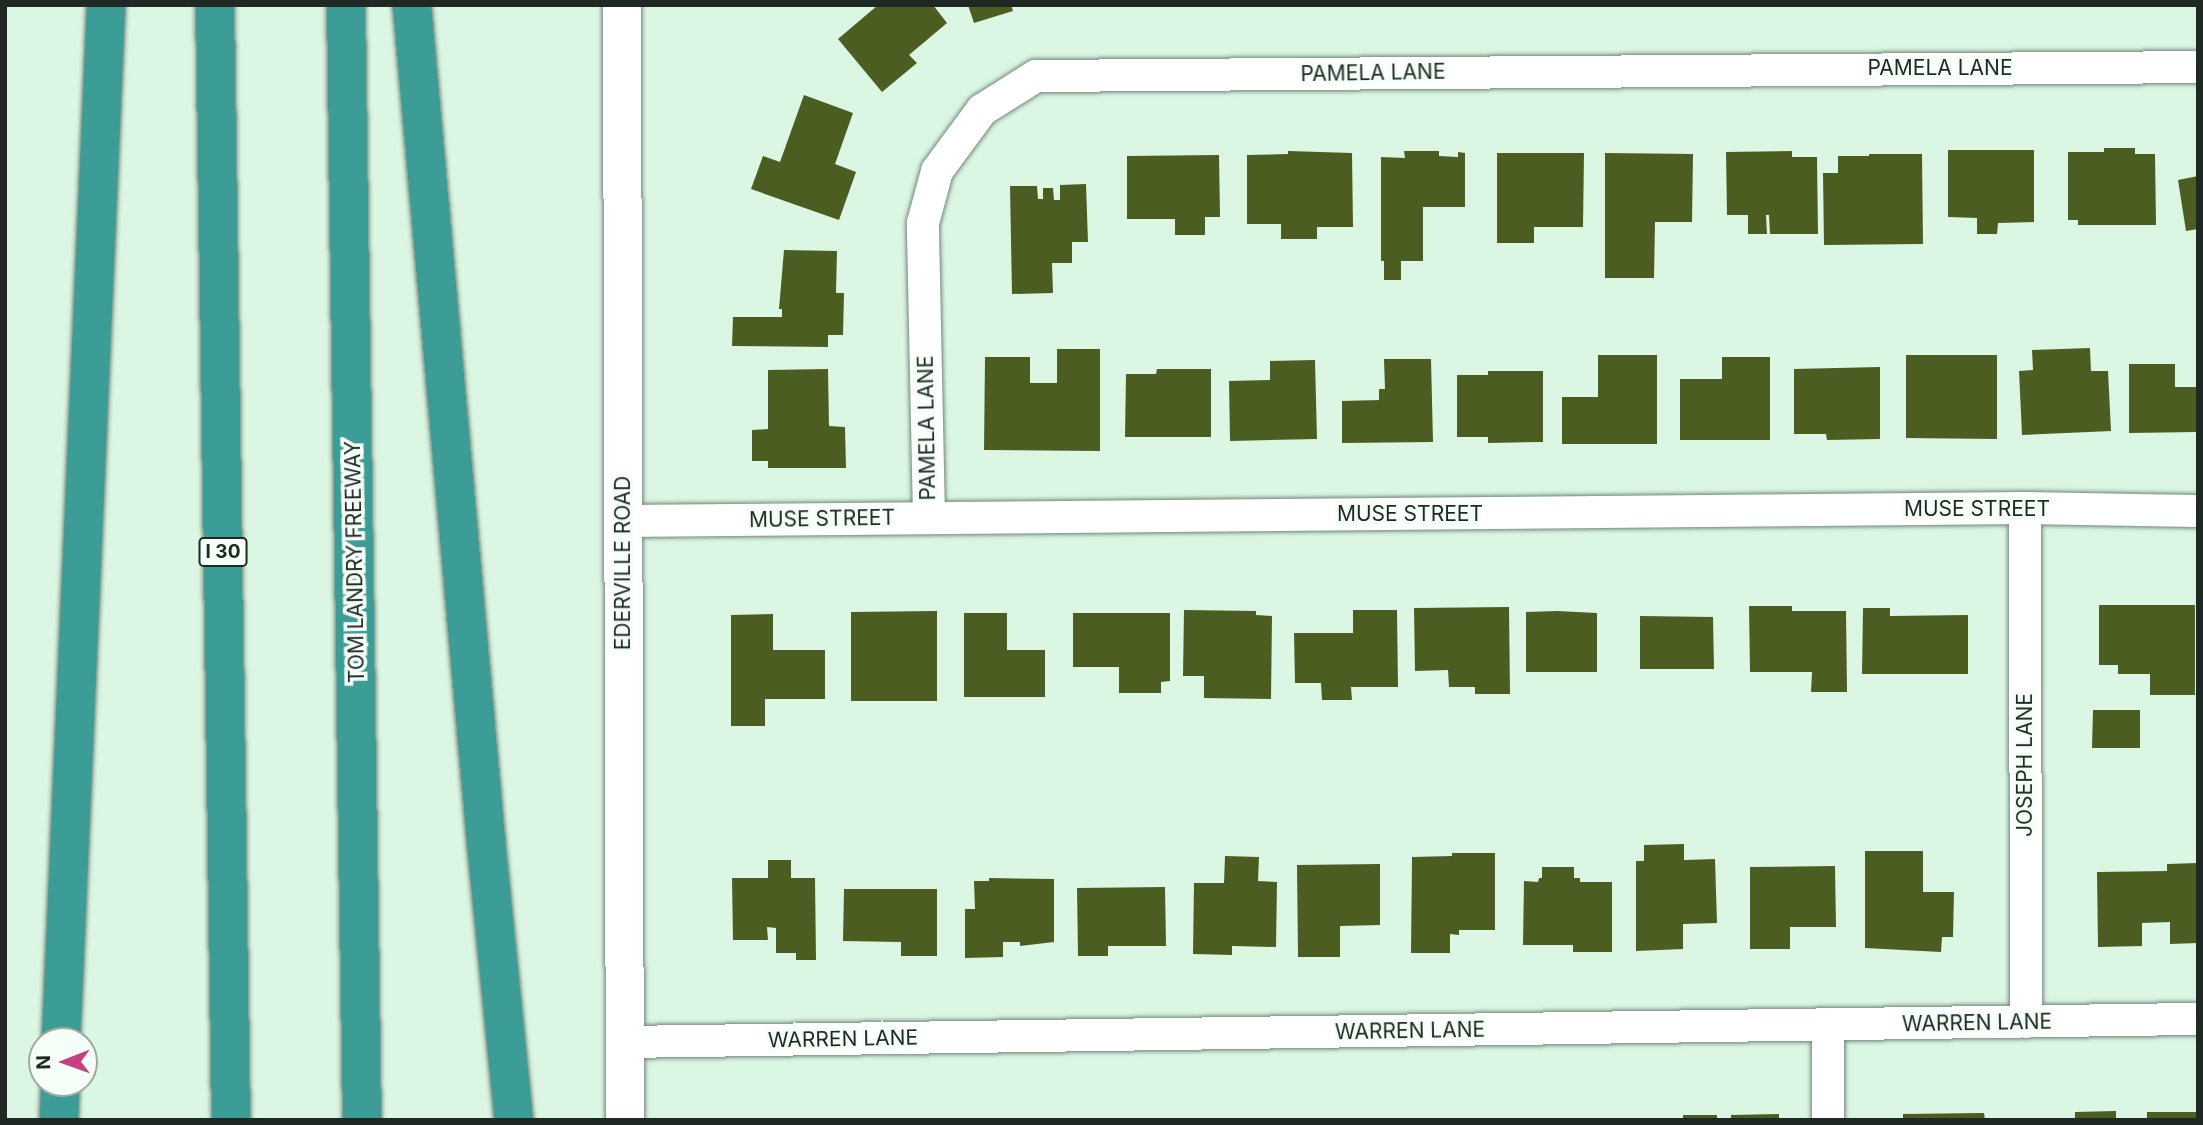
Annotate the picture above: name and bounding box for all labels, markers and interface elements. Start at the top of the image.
street label: PAMELA LANE [1867,55,2013,81]
street label: PAMELA LANE [1300,59,1446,87]
street label: PAMELA LANE [913,355,941,501]
street label: TOM LANDRY FREEWAY [340,441,370,683]
street label: EDERVILLE ROAD [610,476,636,650]
street label: MUSE STREET [1904,496,2050,522]
street label: MUSE STREET [1337,501,1483,527]
street label: MUSE STREET [749,505,895,533]
road number: I 30 [198,537,248,568]
street label: JOSEPH LANE [2012,693,2038,837]
street label: WARREN LANE [1902,1009,2052,1037]
street label: WARREN LANE [1335,1017,1485,1045]
street label: WARREN LANE [768,1025,918,1053]
north arrow [28,1027,98,1097]
text: N [32,1055,55,1070]

